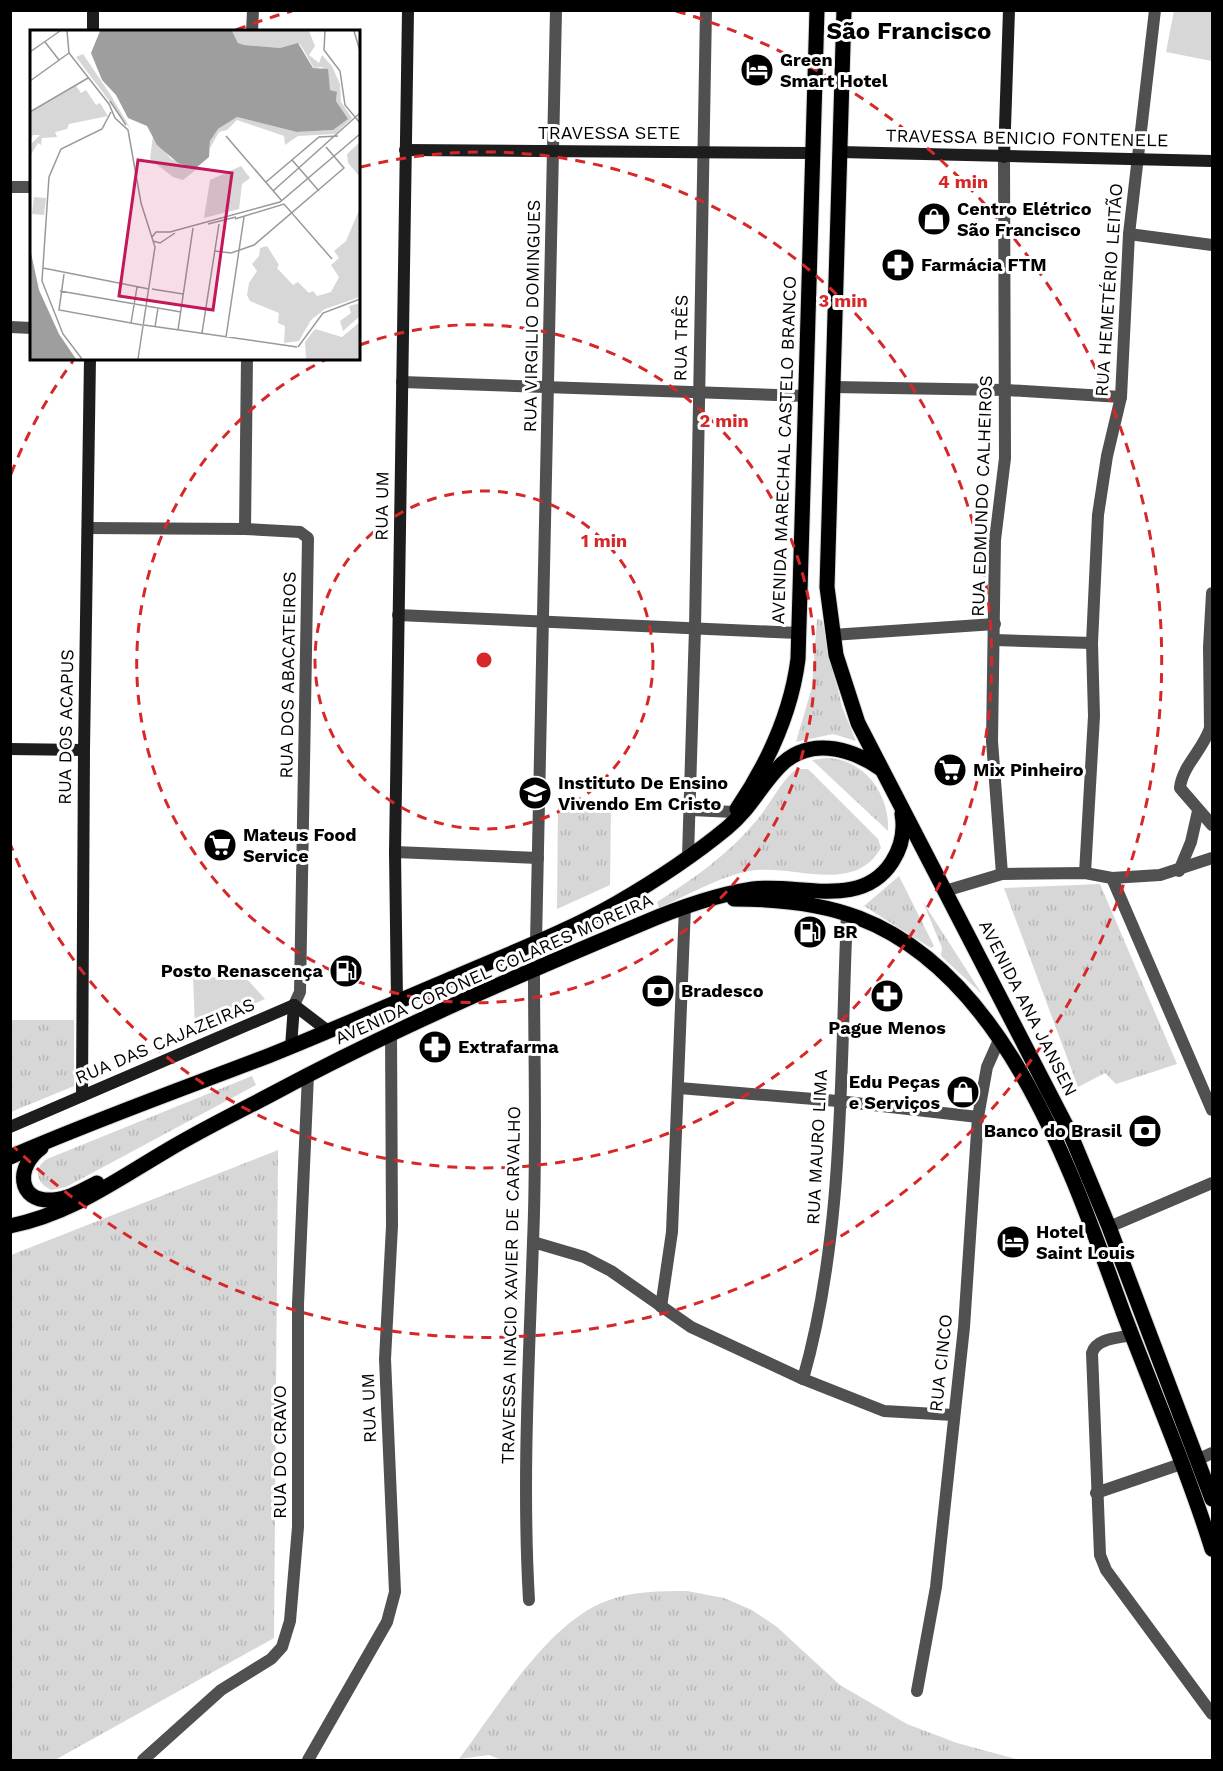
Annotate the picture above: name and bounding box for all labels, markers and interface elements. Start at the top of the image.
district label: São Francisco [827,17,992,45]
inset map [30,30,360,360]
place label: Green Smart Hotel [780,49,888,91]
hotel icon: Green Smart Hotel [739,52,775,88]
street label: TRAVESSA SETE [538,122,680,143]
street label: TRAVESSA BENICIO FONTENELE [885,125,1169,150]
text: 4 min [938,171,988,192]
street label: RUA HEMETÉRIO LEITÃO [1091,182,1126,398]
place label: Centro Elétrico São Francisco [957,198,1092,240]
street label: RUA VIRGILIO DOMINGUES [519,199,544,433]
shop icon: Centro Elétrico São Francisco [916,201,952,237]
pharmacy icon: Farmácia FTM [880,247,916,283]
place label: Farmácia FTM [921,254,1047,275]
street label: AVENIDA MARECHAL CASTELO BRANCO [767,275,800,625]
text: 3 min [818,290,868,311]
street label: RUA TRÊS [669,294,692,382]
street label: RUA EDMUNDO CALHEIROS [967,375,996,617]
text: 2 min [699,410,749,431]
street label: RUA UM [370,471,393,541]
text: 1 min [581,530,627,551]
street label: RUA DOS ABACATEIROS [275,571,300,779]
street label: RUA DOS ACAPUS [54,649,77,805]
centre of rings [474,650,494,670]
supermarket icon: Mix Pinheiro [932,752,968,788]
place label: Mix Pinheiro [973,759,1084,780]
place label: Instituto De Ensino Vivendo Em Cristo [558,772,728,814]
school or university icon: Instituto De Ensino Vivendo Em Cristo [517,775,553,811]
place label: Mateus Food Service [243,824,357,866]
supermarket icon: Mateus Food Service [202,827,238,863]
street label: AVENIDA CORONEL COLARES MOREIRA [332,889,656,1048]
fuel station icon: BR [792,914,828,950]
street label: AVENIDA ANA JANSEN [975,916,1082,1099]
place label: BR [833,921,858,942]
fuel station icon: Posto Renascença [328,953,364,989]
place label: Posto Renascença [161,960,324,981]
bank icon: Bradesco [640,973,676,1009]
pharmacy icon: Pague Menos [869,978,905,1014]
place label: Bradesco [681,980,764,1001]
street label: RUA DAS CAJAZEIRAS [72,993,258,1088]
place label: Pague Menos [828,1017,946,1038]
pharmacy icon: Extrafarma [417,1029,453,1065]
place label: Extrafarma [458,1036,559,1057]
street label: RUA MAURO LIMA [802,1068,831,1225]
place label: Edu Peças e Serviços [849,1071,940,1113]
shop icon: Edu Peças e Serviços [945,1074,981,1110]
street label: TRAVESSA INACIO XAVIER DE CARVALHO [497,1106,524,1464]
bank icon: Banco do Brasil [1127,1113,1163,1149]
place label: Banco do Brasil [984,1120,1122,1141]
place label: Hotel Saint Louis [1036,1221,1135,1263]
hotel icon: Hotel Saint Louis [995,1224,1031,1260]
street label: RUA CINCO [925,1313,956,1413]
street label: RUA UM [357,1373,380,1443]
street label: RUA DO CRAVO [269,1385,290,1519]

